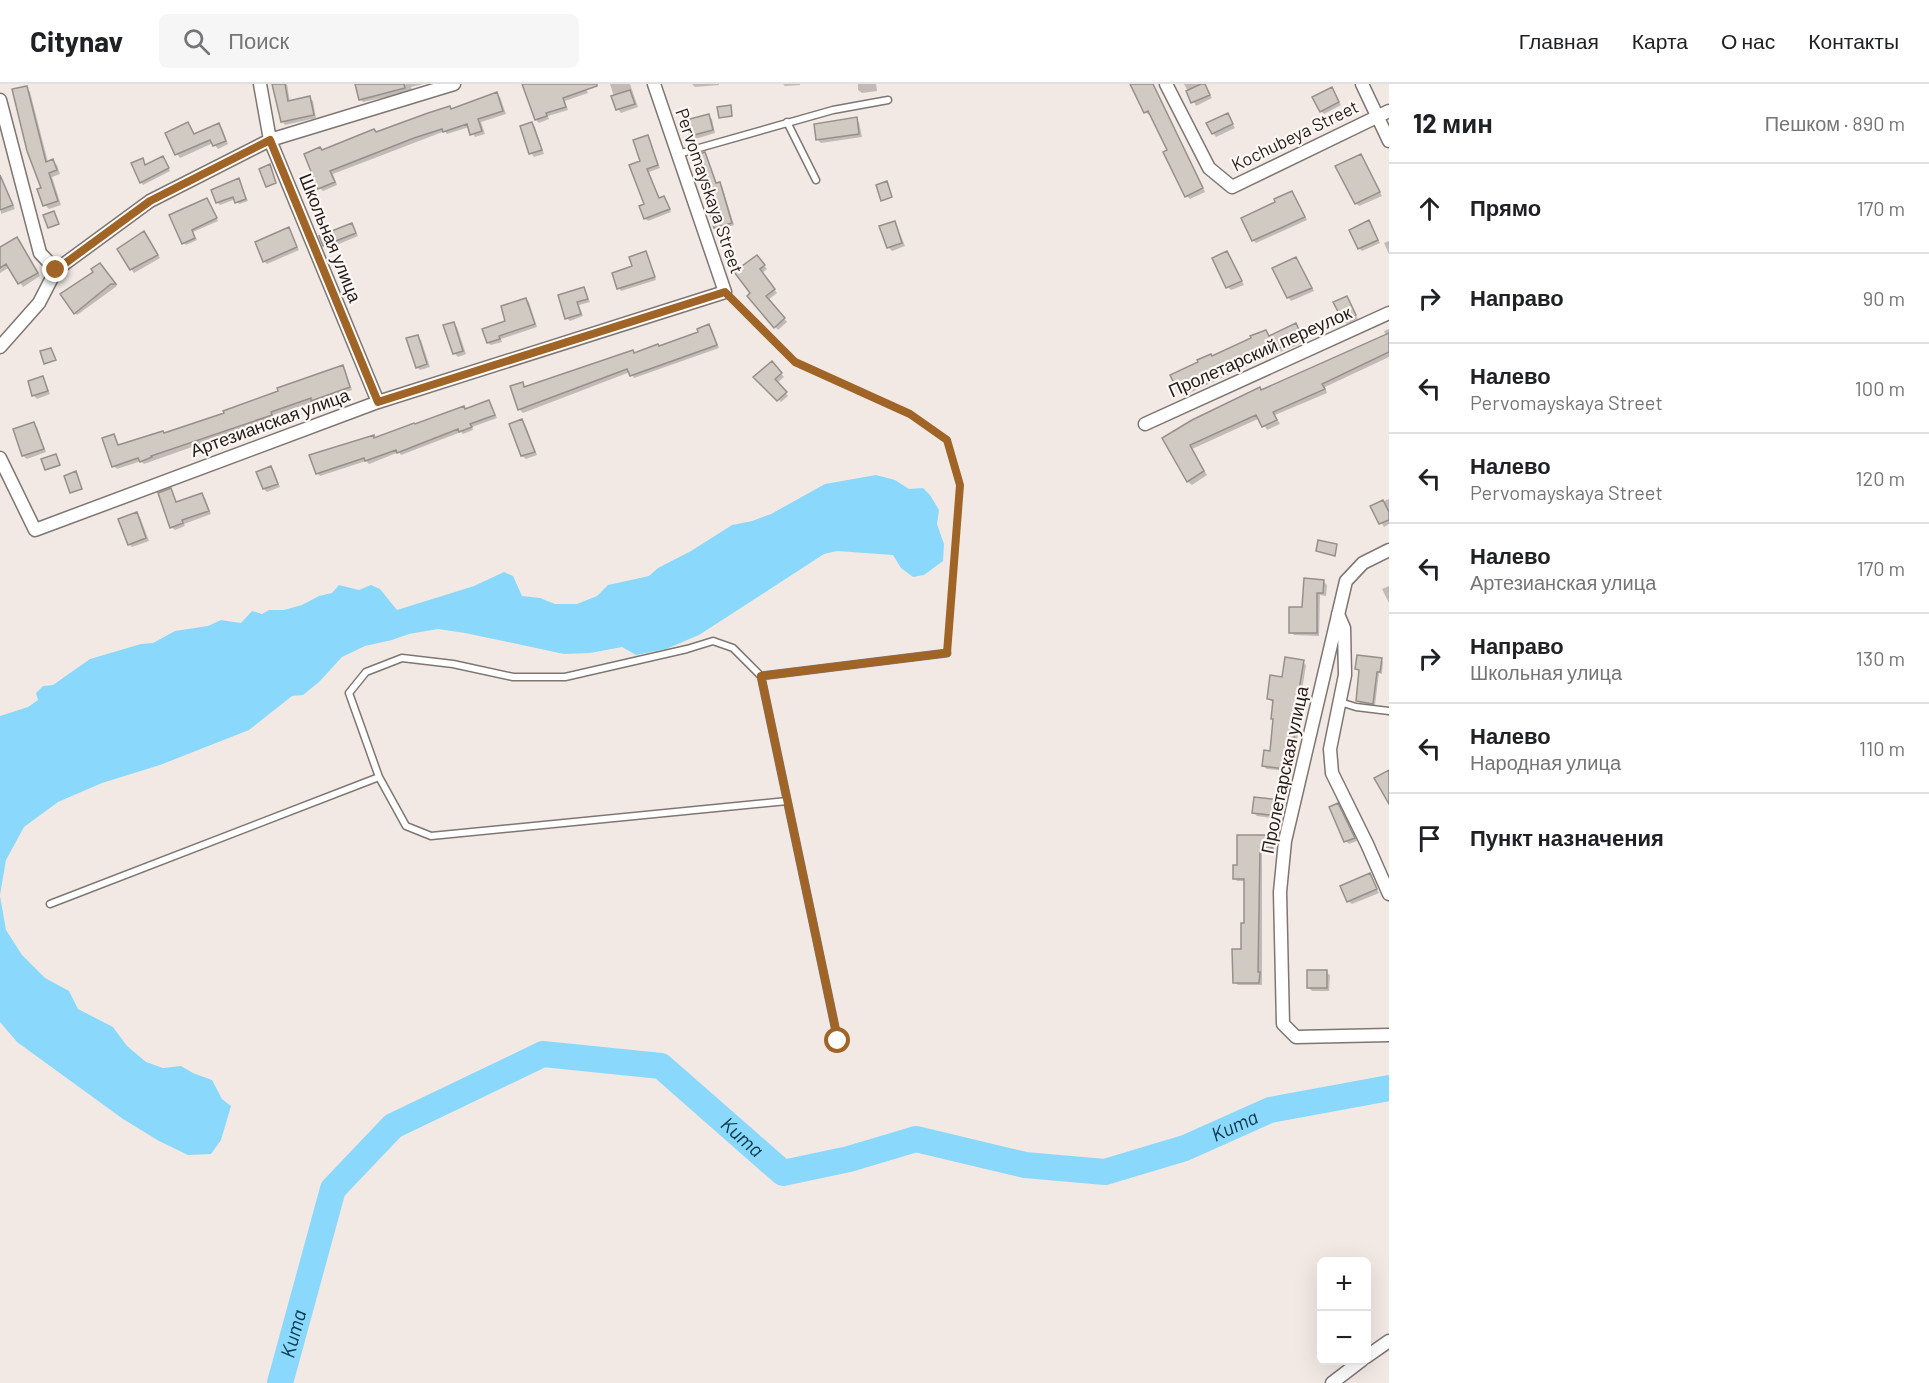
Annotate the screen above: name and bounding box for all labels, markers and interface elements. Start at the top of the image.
search box [159,14,579,68]
text: Citynav [30,24,123,58]
icon: search [180,25,213,58]
text: Поиск [228,27,289,53]
text: Главная [1519,28,1599,53]
text: Карта [1632,28,1688,53]
text: О нас [1721,28,1775,53]
text: Контакты [1808,28,1899,53]
street label: Kochubeya Street [1228,95,1362,175]
street label: Pervomayskaya Street [671,105,749,276]
text: 12 мин [1413,107,1493,138]
text: Пешком · 890 m [1765,111,1905,135]
street label: Школьная улица [295,170,367,306]
icon: ahead [1413,192,1446,225]
text: Прямо [1470,194,1541,220]
text: 170 m [1857,196,1905,220]
route end [42,256,68,282]
icon: right [1413,282,1446,315]
text: Направо [1470,284,1564,310]
text: 90 m [1863,286,1905,310]
street label: Пролетарский переулок [1165,301,1355,401]
text: Налево [1470,362,1551,388]
icon: left [1413,372,1446,405]
text: 100 m [1855,376,1905,400]
street label: Артезианская улица [187,383,353,461]
text: Pervomayskaya Street [1470,390,1663,414]
text: Налево [1470,452,1551,478]
icon: left [1413,462,1446,495]
text: 120 m [1855,466,1905,490]
text: Pervomayskaya Street [1470,480,1663,504]
text: Налево [1470,542,1551,568]
icon: left [1413,552,1446,585]
text: 170 m [1857,556,1905,580]
text: Артезианская улица [1470,570,1656,594]
text: Направо [1470,632,1564,658]
icon: right [1413,642,1446,675]
text: 130 m [1856,646,1905,670]
text: Школьная улица [1470,660,1622,684]
street label: Пролетарская улица [1256,683,1313,856]
text: Налево [1470,722,1551,748]
icon: left [1413,732,1446,765]
text: 110 m [1859,736,1905,760]
text: Народная улица [1470,750,1621,774]
icon: arrive [1413,822,1446,855]
text: Пункт назначения [1470,824,1664,850]
route start [824,1027,850,1053]
water label: Kuma [1207,1104,1261,1146]
water label: Kuma [716,1111,769,1162]
map controls [1317,1257,1371,1365]
button: + [1317,1257,1371,1311]
water label: Kuma [274,1307,310,1360]
button: − [1317,1311,1371,1365]

